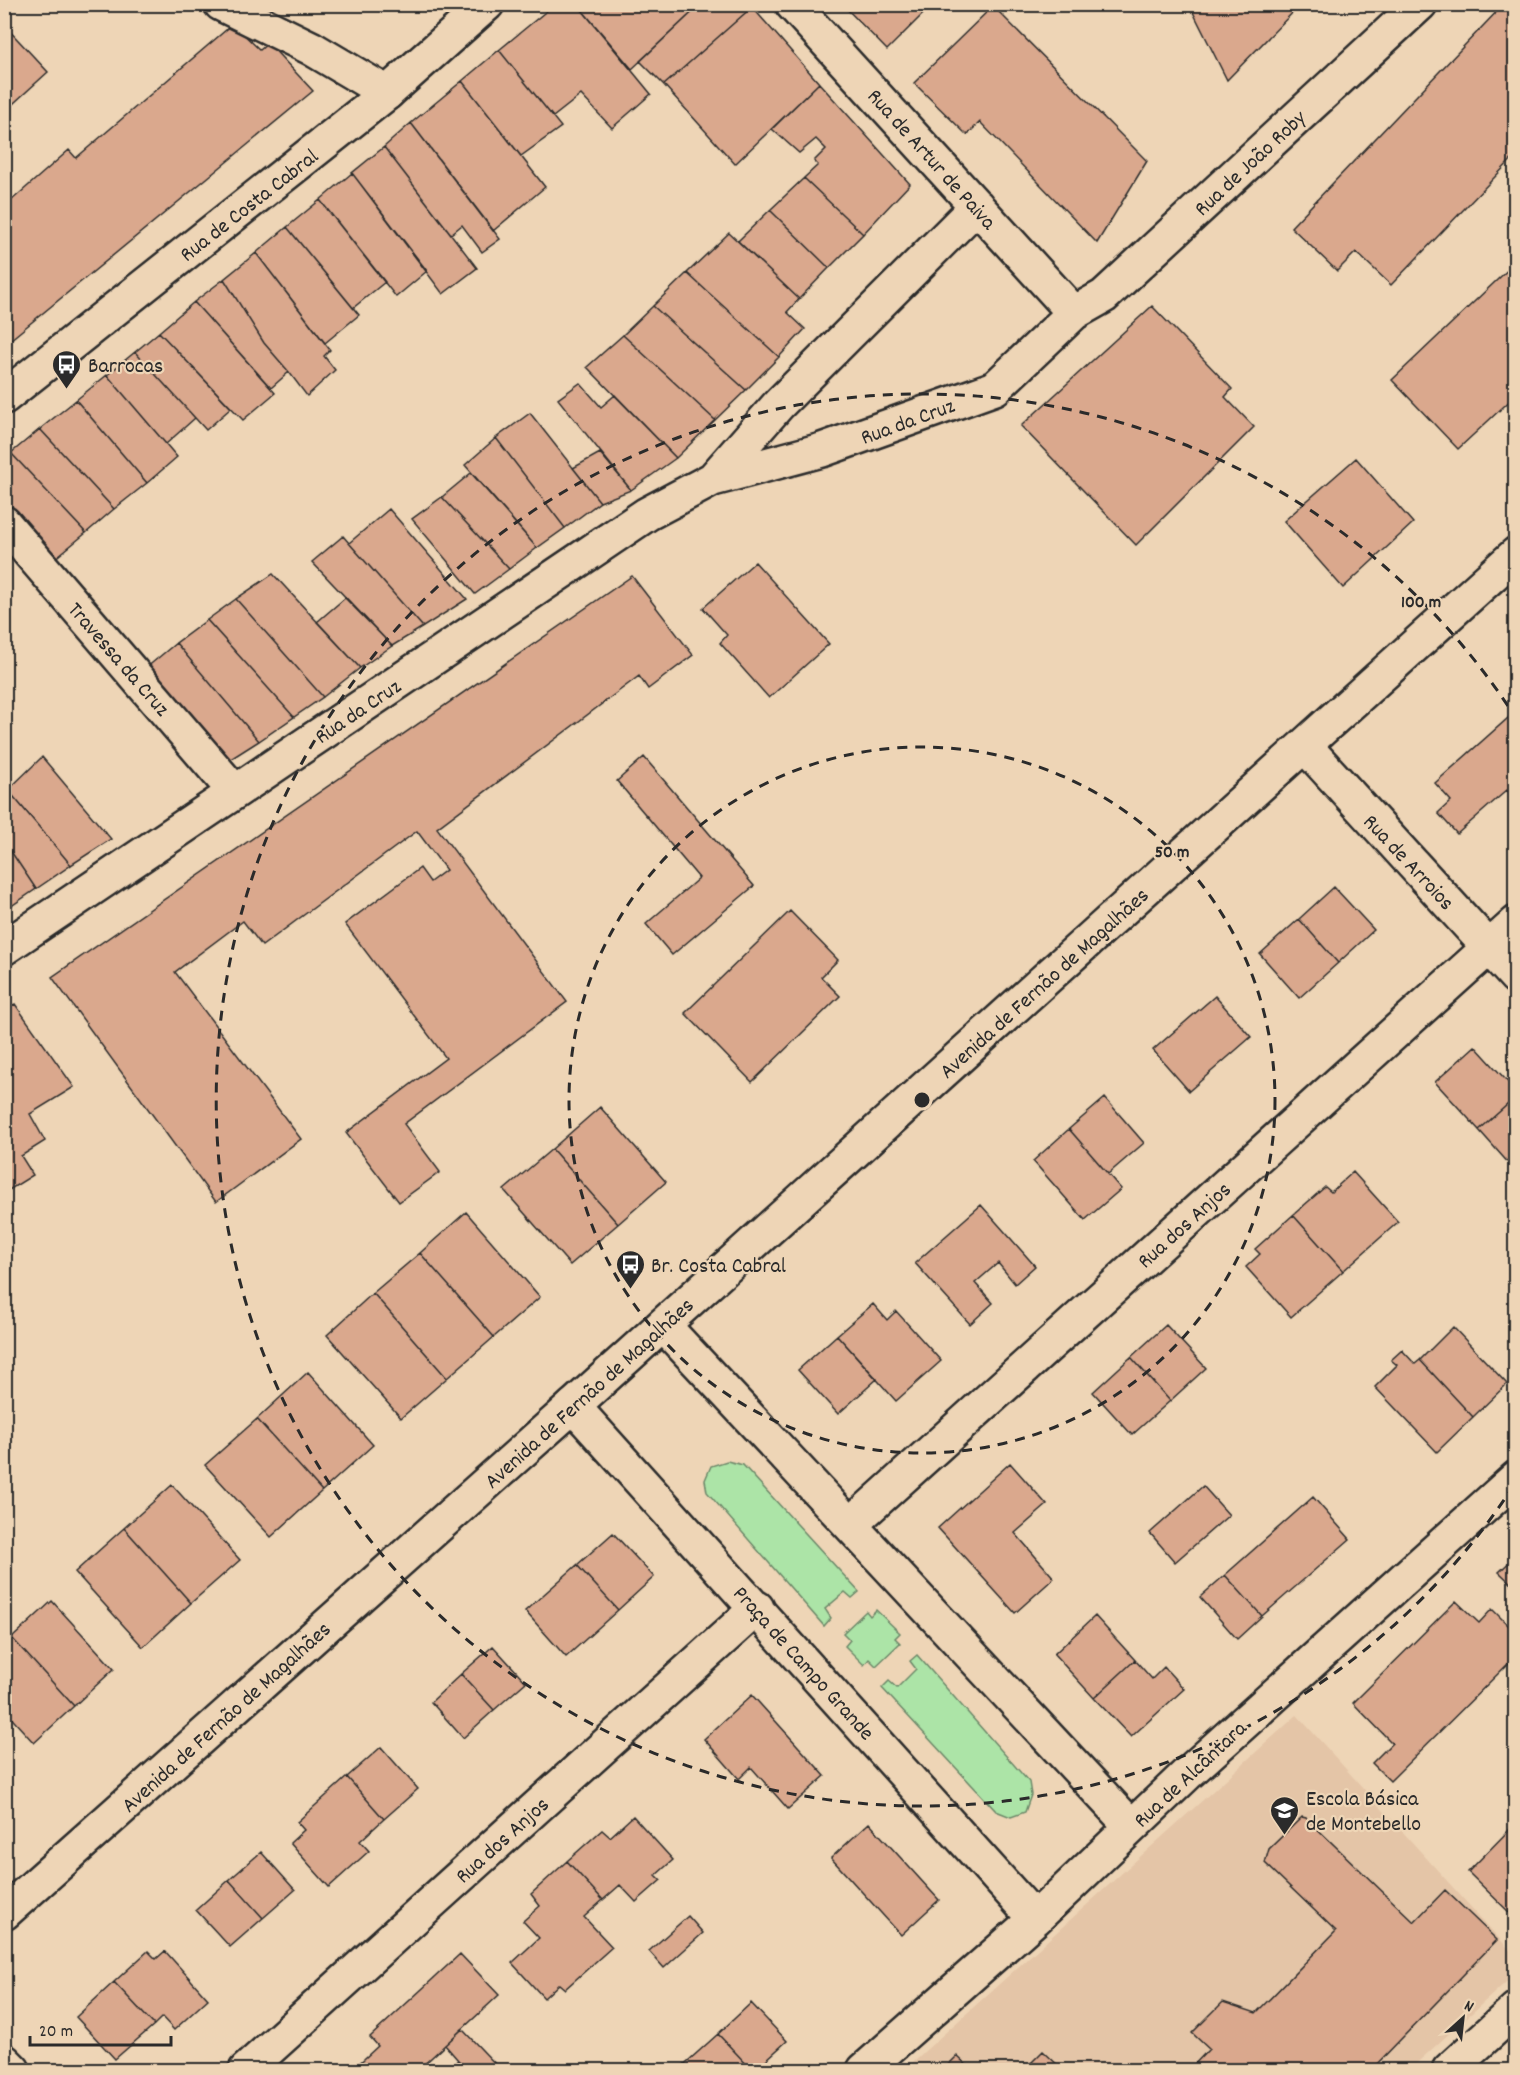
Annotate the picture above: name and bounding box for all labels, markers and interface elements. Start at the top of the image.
street label: Rua de Artur de Paiva [859,83,1003,238]
street label: Rua de João Roby [1188,104,1315,225]
street label: Rua de Costa Cabral [174,143,326,271]
bus stop icon: Barrocas [51,348,83,390]
place label: Barrocas [88,352,163,383]
street label: Rua da Cruz [857,392,960,455]
text: 100 m [1401,591,1441,616]
street label: Travessa da Cruz [59,596,176,725]
street label: Rua da Cruz [310,672,409,753]
street label: Rua de Arroios [1355,808,1460,918]
text: 50 m [1155,841,1189,866]
street label: Avenida de Fernão de Magalhães [934,882,1157,1087]
centre of rings [912,1090,932,1110]
street label: Rua dos Anjos [1132,1176,1239,1277]
bus stop icon: Br. Costa Cabral [614,1248,646,1290]
place label: Br. Costa Cabral [651,1252,786,1283]
street label: Avenida de Fernão de Magalhães [479,1292,702,1497]
street label: Praça de Campo Grande [724,1580,880,1749]
street label: Avenida de Fernão de Magalhães [116,1616,339,1821]
street label: Rua de Alcântara [1128,1714,1255,1836]
place label: Escola Básica de Montebello [1306,1785,1421,1841]
street label: Rua dos Anjos [450,1791,557,1892]
school or university icon: Escola Básica de Montebello [1269,1794,1301,1836]
north arrow [1433,1988,1493,2048]
text: N [1460,1995,1478,2019]
scale bar [30,2009,171,2047]
text: 20 m [39,2020,73,2045]

